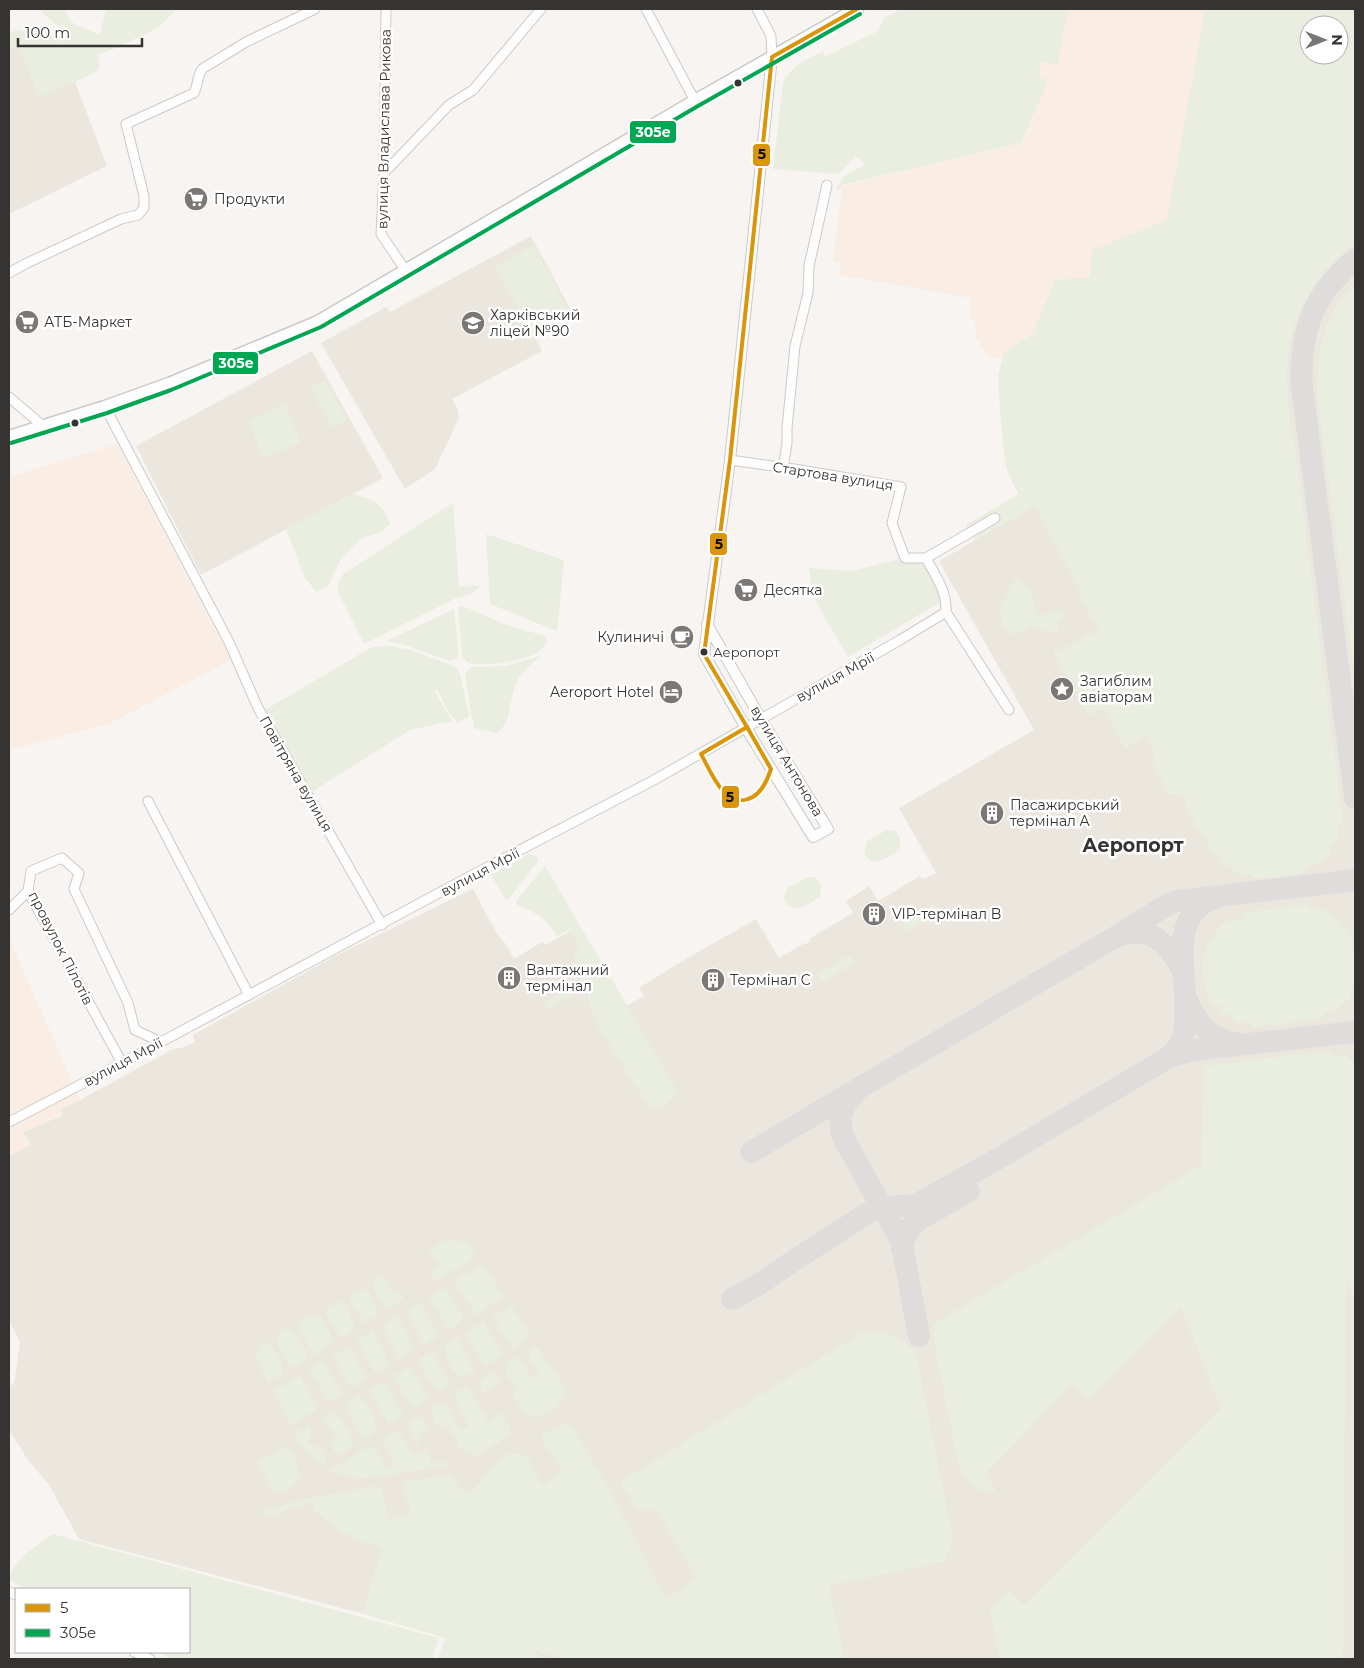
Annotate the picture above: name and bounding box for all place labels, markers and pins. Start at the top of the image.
unlabelled marker [733,78,743,88]
supermarket icon: Продукти [183,186,209,212]
place label: Продукти [214,190,285,208]
place label: Харківський ліцей №90 [490,306,580,340]
supermarket icon: АТБ-Маркет [14,309,40,335]
school or university icon: Харківський ліцей №90 [460,310,486,336]
place label: АТБ-Маркет [44,313,132,331]
unlabelled marker [70,418,80,428]
supermarket icon: Десятка [733,577,759,603]
place label: Десятка [764,581,822,599]
cafe icon: Кулиничі [669,624,695,650]
place label: Кулиничі [597,628,664,646]
place label: Аеропорт [713,644,781,660]
marker: Аеропорт [699,647,709,657]
place label: Загиблим авіаторам [1080,672,1153,706]
place icon: Загиблим авіаторам [1049,676,1075,702]
hotel icon: Aeroport Hotel [658,679,684,705]
place label: Aeroport Hotel [550,683,654,701]
place label: Пасажирський термінал A [1010,796,1120,830]
building icon: Пасажирський термінал A [979,800,1005,826]
building icon: VIP-термінал B [861,901,887,927]
place label: VIP-термінал B [892,905,1001,923]
place label: Вантажний термінал [526,961,609,995]
building icon: Вантажний термінал [496,965,522,991]
building icon: Термінал C [700,967,726,993]
place label: Термінал C [730,971,811,989]

